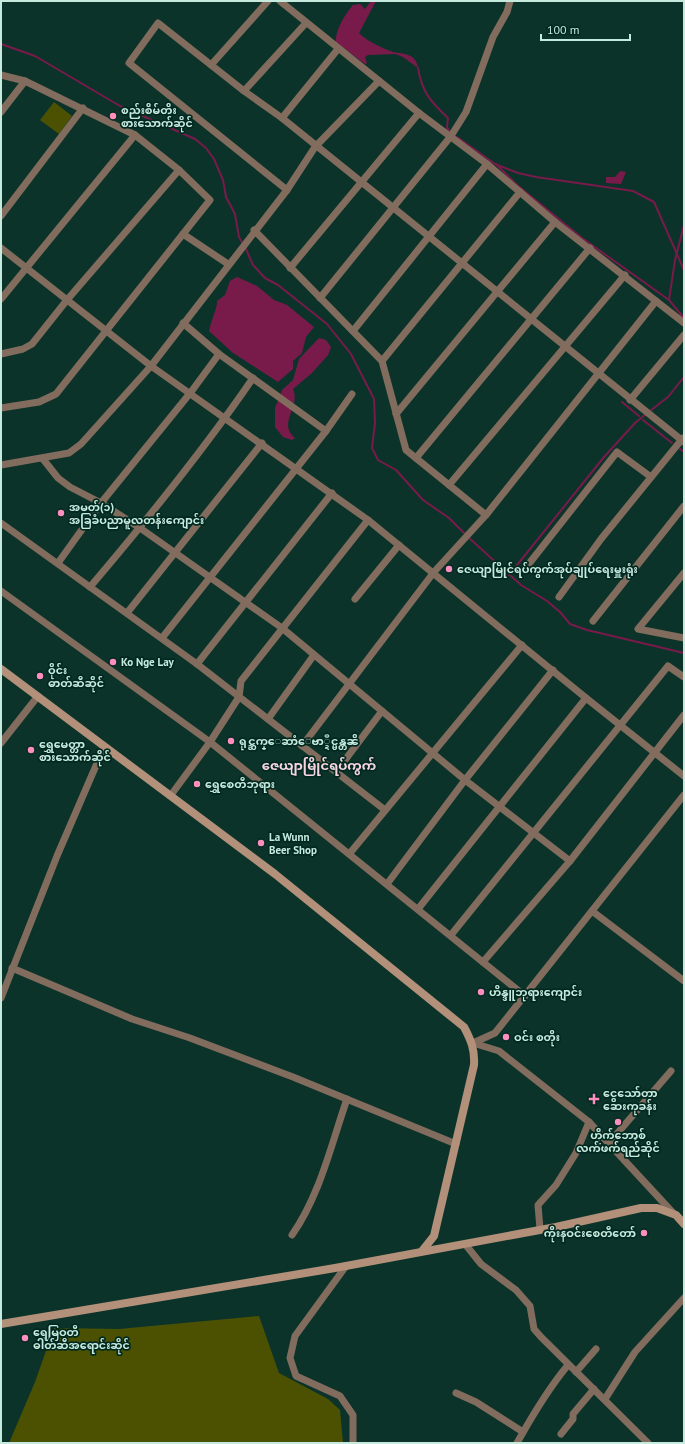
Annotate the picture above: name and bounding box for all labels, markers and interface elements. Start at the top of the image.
scale bar [541,16,630,42]
text: 100 m [547,22,580,37]
place label: စည်းစိမ်တိုး စားသောက်ဆိုင် [121,103,193,133]
marker: စည်းစိမ်တိုး စားသောက်ဆိုင် [108,111,118,121]
place label: အမှတ်(၁) အခြခံပညာမူလတန်းကျောင်း [69,500,204,530]
marker: အမှတ်(၁) အခြခံပညာမူလတန်းကျောင်း [56,508,66,518]
place label: ဇေယျာမြိုင်ရပ်ကွက်အုပ်ချုပ်ရေးမှူးရုံး [457,562,638,579]
marker: ဇေယျာမြိုင်ရပ်ကွက်အုပ်ချုပ်ရေးမှူးရုံး [444,564,454,574]
place label: Ko Nge Lay [121,655,175,669]
marker: Ko Nge Lay [108,657,118,667]
place label: ဝိုင်း ဓာတ်ဆီဆိုင် [48,663,104,693]
marker: ဝိုင်း ဓာတ်ဆီဆိုင် [35,671,45,681]
place label: ရုင္ဆက္ေဆာံေဗာ္ဍဳင္မန္တၼိ [239,734,359,751]
marker: ရုင္ဆက္ေဆာံေဗာ္ဍဳင္မန္တၼိ [226,736,236,746]
place label: ရွှေမေတ္တာ စားသောက်ဆိုင် [39,737,111,767]
marker: ရွှေမေတ္တာ စားသောက်ဆိုင် [26,745,36,755]
district label: ဇေယျာမြိုင်ရပ်ကွက် [262,756,376,777]
place label: ရွှေစေတီဘုရား [205,777,275,794]
marker: ရွှေစေတီဘုရား [192,779,202,789]
place label: La Wunn Beer Shop [269,830,317,857]
marker: La Wunn Beer Shop [256,838,266,848]
place label: ဟိန္ဒူဘုရားကျောင်း [489,985,582,1002]
marker: ဟိန္ဒူဘုရားကျောင်း [476,987,486,997]
place label: ဝင်း စတိုး [514,1030,560,1047]
marker: ဝင်း စတိုး [501,1032,511,1042]
place label: ငွေသော်တာ ဆေးကုခန်း [603,1086,658,1116]
marker: ငွေသော်တာ ဆေးကုခန်း [588,1093,600,1105]
marker: ဟိုက်ဘော့စ် လက်ဖက်ရည်ဆိုင် [613,1117,623,1127]
place label: ဟိုက်ဘော့စ် လက်ဖက်ရည်ဆိုင် [576,1128,660,1158]
place label: ကိုးနဝင်းစေတီတော် [544,1226,636,1243]
marker: ကိုးနဝင်းစေတီတော် [639,1228,649,1238]
place label: ရွှေမြဝတီ ဓါတ်ဆီအရောင်းဆိုင် [33,1325,130,1355]
marker: ရွှေမြဝတီ ဓါတ်ဆီအရောင်းဆိုင် [20,1333,30,1343]

